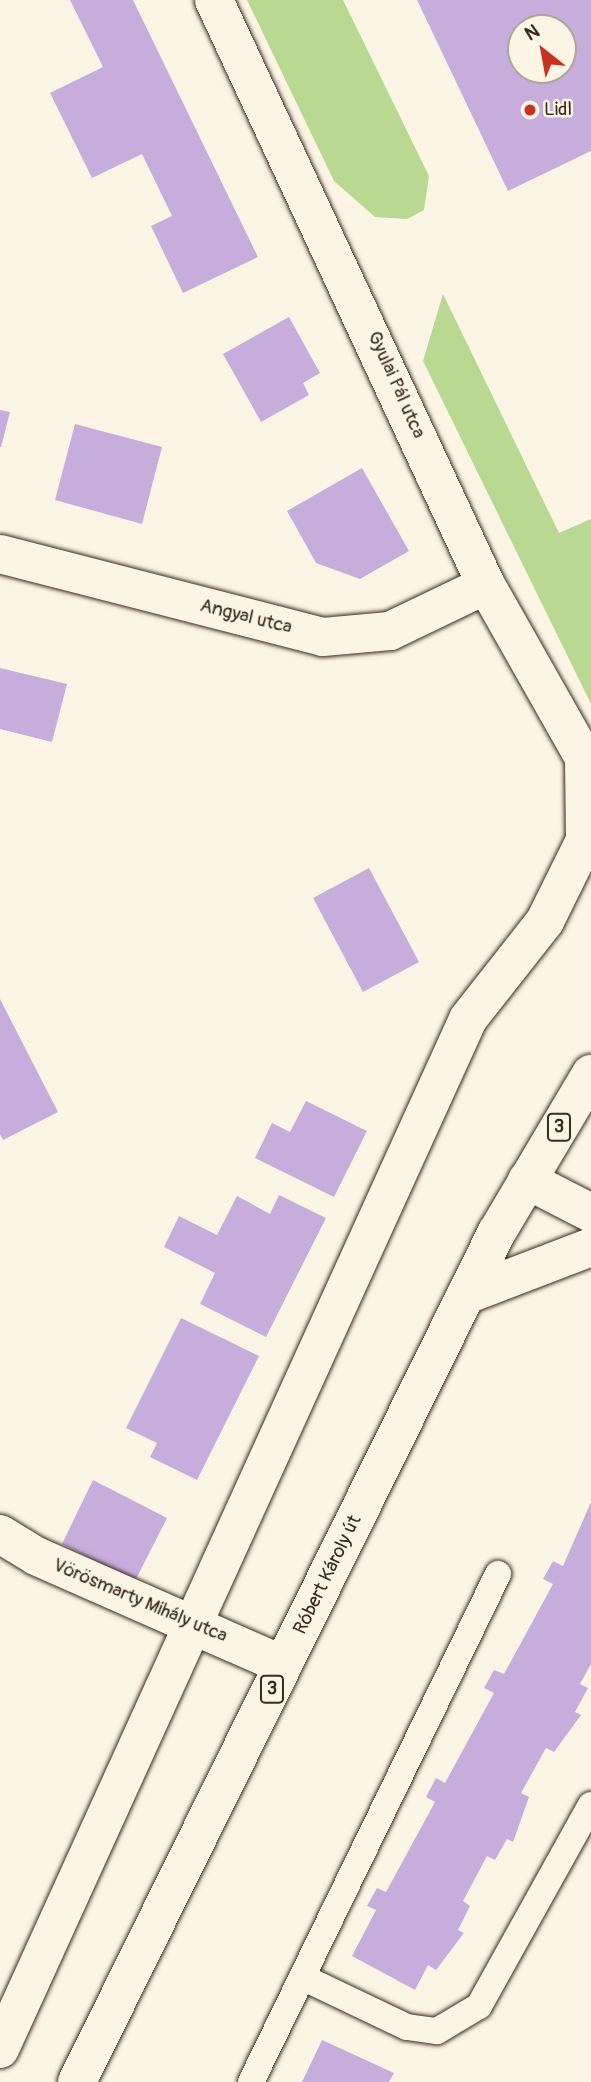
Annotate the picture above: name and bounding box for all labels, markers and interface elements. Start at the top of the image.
north arrow [507,14,577,84]
text: N [521,19,544,46]
place label: Lidl [544,99,572,121]
marker: Lidl [522,102,538,118]
street label: Gyulai Pál utca [362,328,430,442]
street label: Angyal utca [198,595,294,639]
road number: 3 [547,1112,571,1142]
street label: Róbert Károly út [289,1512,367,1638]
street label: Vörösmarty Mihály utca [49,1554,231,1648]
road number: 3 [260,1674,284,1704]

